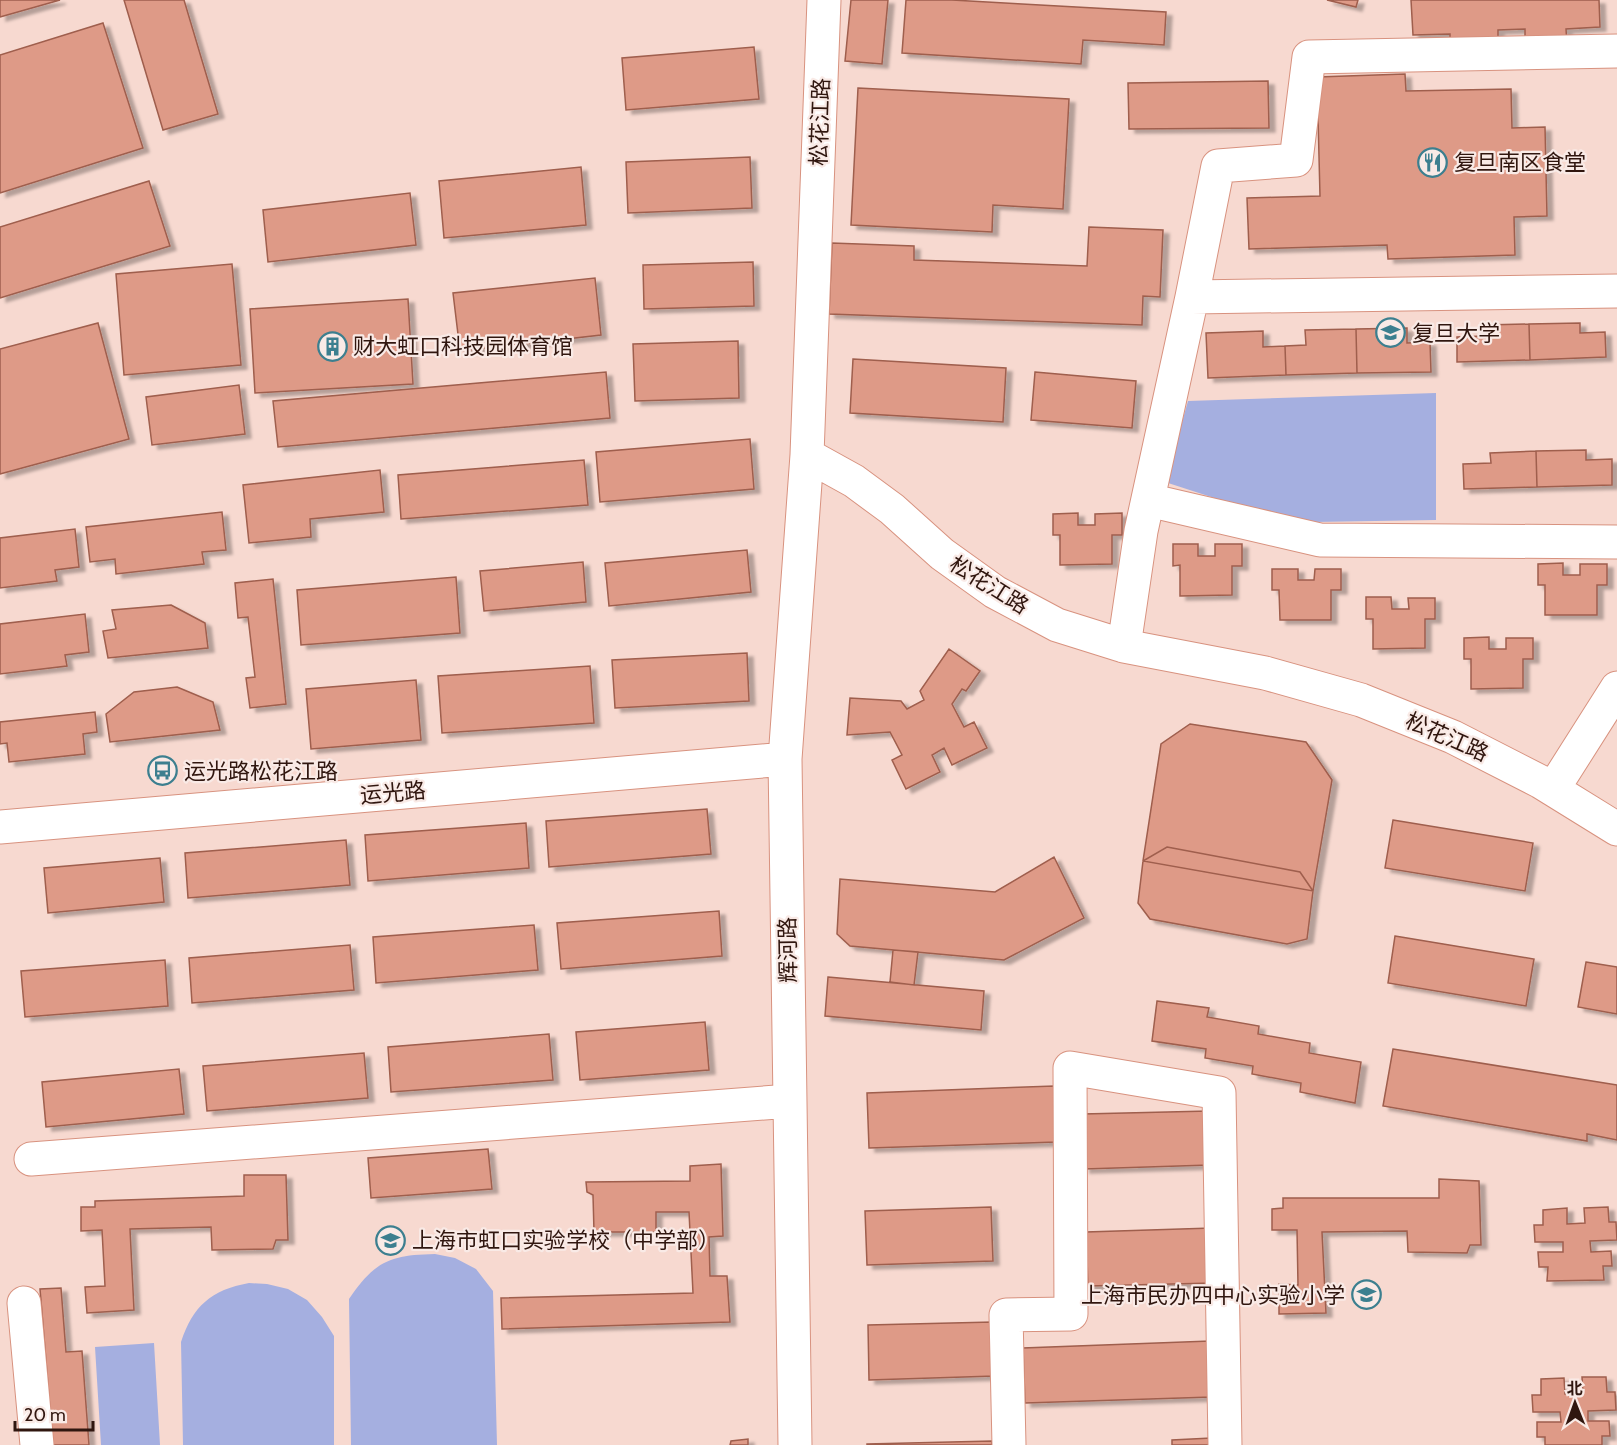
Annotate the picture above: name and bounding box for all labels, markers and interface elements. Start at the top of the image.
street label: 松花江路 [805,78,835,166]
restaurant icon: 复旦南区食堂 [1417,146,1449,178]
place label: 复旦南区食堂 [1454,149,1586,176]
school or university icon: 复旦大学 [1375,317,1407,349]
place label: 复旦大学 [1412,320,1500,347]
building icon: 财大虹口科技园体育馆 [316,330,348,362]
place label: 财大虹口科技园体育馆 [353,333,573,360]
street label: 松花江路 [945,550,1033,620]
street label: 松花江路 [1401,707,1493,767]
bus stop icon: 运光路松花江路 [147,755,179,787]
place label: 运光路松花江路 [184,758,338,785]
street label: 运光路 [359,777,427,809]
street label: 辉河路 [774,917,802,983]
school or university icon: 上海市虹口实验学校（中学部） [375,1224,407,1256]
place label: 上海市虹口实验学校（中学部） [412,1227,720,1254]
school or university icon: 上海市民办四中心实验小学 [1350,1279,1382,1311]
place label: 上海市民办四中心实验小学 [1081,1282,1345,1309]
north arrow [1545,1373,1605,1433]
text: 北 [1567,1379,1583,1398]
scale bar [15,1394,93,1432]
text: 20 m [24,1404,66,1426]

